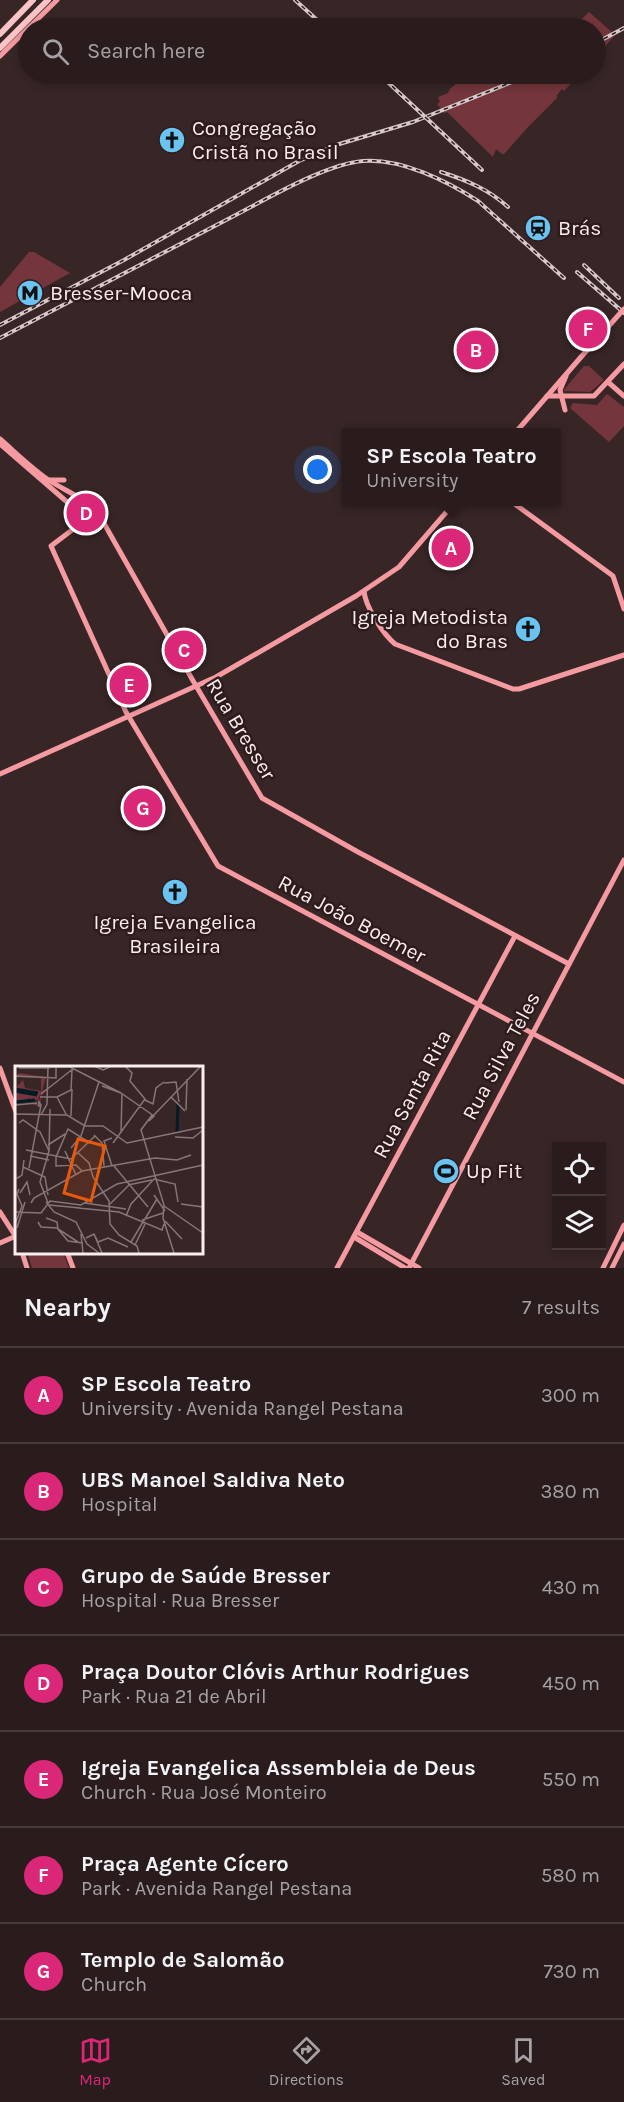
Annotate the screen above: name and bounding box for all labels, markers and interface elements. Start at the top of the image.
search box [18,18,606,84]
icon: search [39,35,72,68]
text: Search here [87,38,205,64]
place label: Congregação Cristã no Brasil [192,116,339,164]
church icon: Congregação Cristã no Brasil [157,125,187,155]
station icon: Brás [523,213,553,243]
place label: Brás [558,216,601,240]
metro station icon: Bresser-Mooca [15,278,45,308]
place label: Bresser-Mooca [50,281,192,305]
pin: F [568,306,608,352]
pin: B [456,328,496,372]
popup [342,428,561,506]
text: SP Escola Teatro [366,443,537,469]
your location [303,455,332,484]
text: University [366,469,458,492]
pin: D [66,490,106,536]
pin: A [432,526,470,570]
place label: Igreja Metodista do Bras [352,605,508,653]
church icon: Igreja Metodista do Bras [513,614,543,644]
pin: C [164,628,204,672]
pin: E [110,662,148,708]
street label: Rua Bresser [201,674,281,784]
pin: G [124,786,162,830]
street label: Rua João Boemer [274,870,430,968]
church icon: Igreja Evangelica Brasileira [160,877,190,907]
place label: Igreja Evangelica Brasileira [93,910,257,958]
street label: Rua Silva Teles [457,988,545,1124]
street label: Rua Santa Rita [368,1026,456,1162]
inset map [15,1066,202,1253]
map controls [552,1142,606,1250]
button: locate [552,1142,606,1196]
sports icon: Up Fit [431,1156,461,1186]
place label: Up Fit [466,1159,522,1183]
button: layers [552,1196,606,1250]
text: Nearby [24,1292,111,1323]
text: 7 results [522,1296,600,1319]
text: SP Escola Teatro [81,1371,251,1397]
text: A [37,1384,50,1407]
text: 300 m [541,1384,600,1407]
text: University · Avenida Rangel Pestana [81,1397,404,1420]
text: UBS Manoel Saldiva Neto [81,1467,345,1493]
text: B [37,1480,50,1503]
text: 380 m [541,1480,600,1503]
text: Hospital [81,1493,158,1516]
text: Grupo de Saúde Bresser [81,1563,330,1589]
text: C [37,1576,50,1599]
text: 430 m [542,1576,600,1599]
text: Hospital · Rua Bresser [81,1589,279,1612]
text: Praça Doutor Clóvis Arthur Rodrigues [81,1659,470,1685]
text: D [37,1672,50,1695]
text: 450 m [542,1672,600,1695]
text: Park · Rua 21 de Abril [81,1685,267,1708]
text: Igreja Evangelica Assembleia de Deus [81,1755,476,1781]
text: E [38,1768,49,1791]
text: 550 m [542,1768,600,1791]
text: Church · Rua José Monteiro [81,1781,327,1804]
text: Praça Agente Cícero [81,1851,289,1877]
text: F [38,1864,49,1887]
text: 580 m [541,1864,600,1887]
text: Park · Avenida Rangel Pestana [81,1877,352,1900]
text: Templo de Salomão [81,1947,285,1973]
text: G [37,1960,50,1983]
text: 730 m [543,1960,600,1983]
text: Church [81,1973,147,1996]
tab: Map [79,2034,112,2089]
tab: Directions [269,2034,344,2089]
tab: Saved [501,2034,545,2089]

